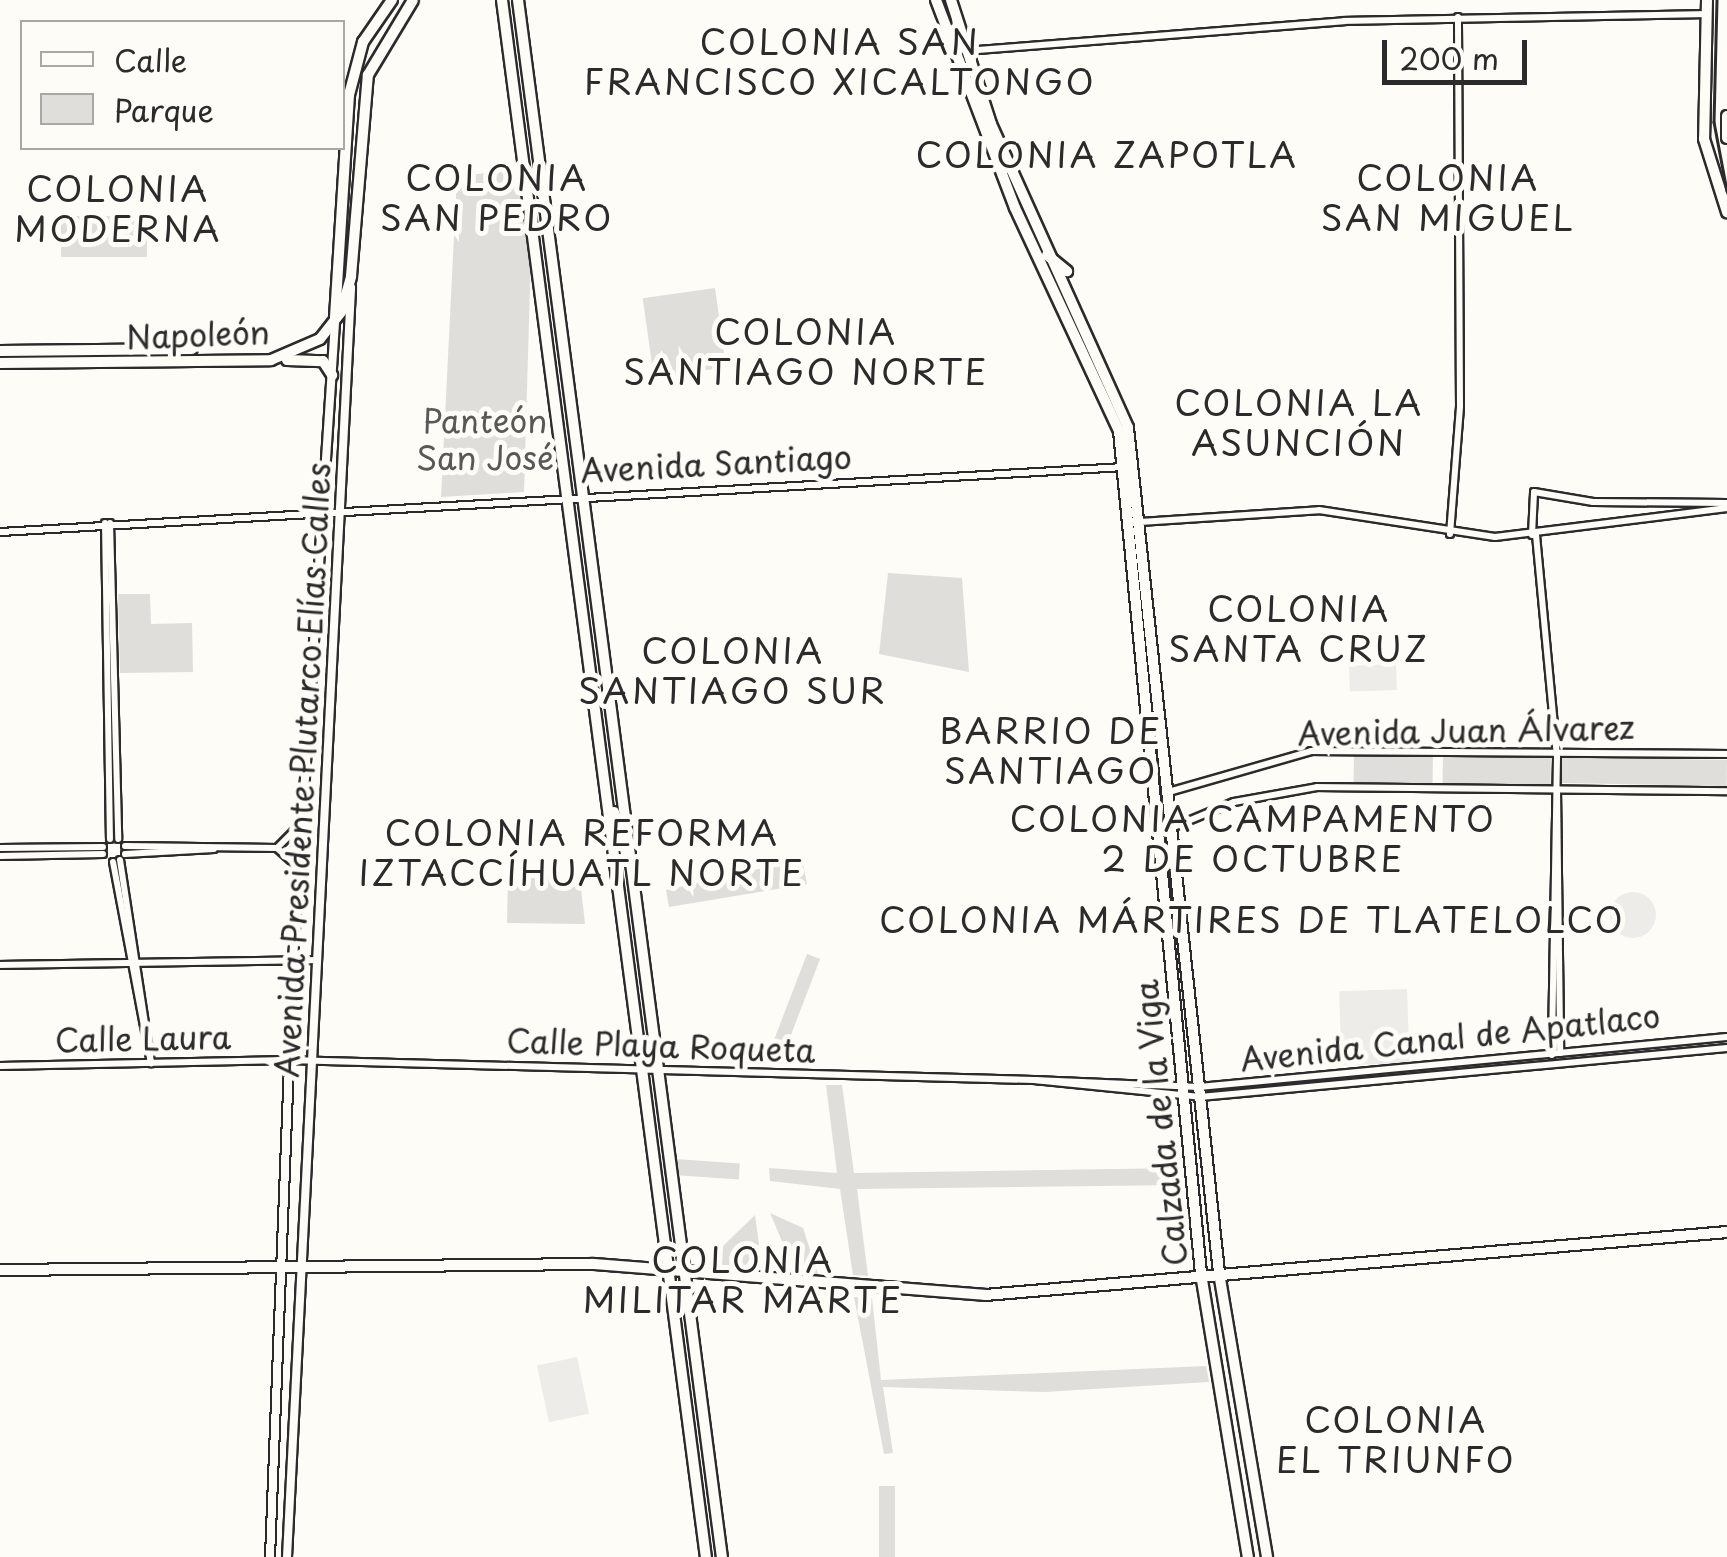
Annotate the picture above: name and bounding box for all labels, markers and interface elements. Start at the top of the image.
legend [20,20,345,150]
district label: COLONIA SAN FRANCISCO XICALTONGO [587,20,1093,102]
scale bar [1387,20,1532,82]
text: 200 m [1399,35,1499,80]
text: Calle [114,37,187,82]
text: Parque [114,87,214,132]
district label: COLONIA ZAPOTLA [918,133,1296,175]
district label: COLONIA SAN PEDRO [380,156,614,238]
district label: COLONIA SAN MIGUEL [1323,156,1573,238]
district label: COLONIA MODERNA [15,167,221,249]
district label: COLONIA SANTIAGO NORTE [623,310,989,392]
street label: Napoleón [126,312,270,356]
district label: COLONIA LA ASUNCIÓN [1177,381,1421,463]
park label: Panteón San José [417,402,553,477]
street label: Avenida Santiago [580,437,852,489]
street label: Avenida Presidente Plutarco Elías Calles [267,461,337,1079]
district label: COLONIA SANTA CRUZ [1169,587,1429,669]
district label: COLONIA SANTIAGO SUR [577,629,889,711]
street label: Avenida Juan Álvarez [1298,708,1634,752]
district label: BARRIO DE SANTIAGO [939,709,1163,791]
district label: COLONIA CAMPAMENTO 2 DE OCTUBRE [1011,797,1495,879]
district label: COLONIA REFORMA IZTACCÍHUATL NORTE [359,811,805,893]
district label: COLONIA MÁRTIRES DE TLATELOLCO [883,898,1621,940]
street label: Calzada de la Viga [1126,977,1194,1269]
street label: Avenida Canal de Apatlaco [1239,996,1661,1078]
street label: Calle Laura [54,1017,232,1059]
street label: Calle Playa Roqueta [505,1020,817,1070]
district label: COLONIA MILITAR MARTE [585,1238,901,1320]
district label: COLONIA EL TRIUNFO [1277,1398,1515,1480]

